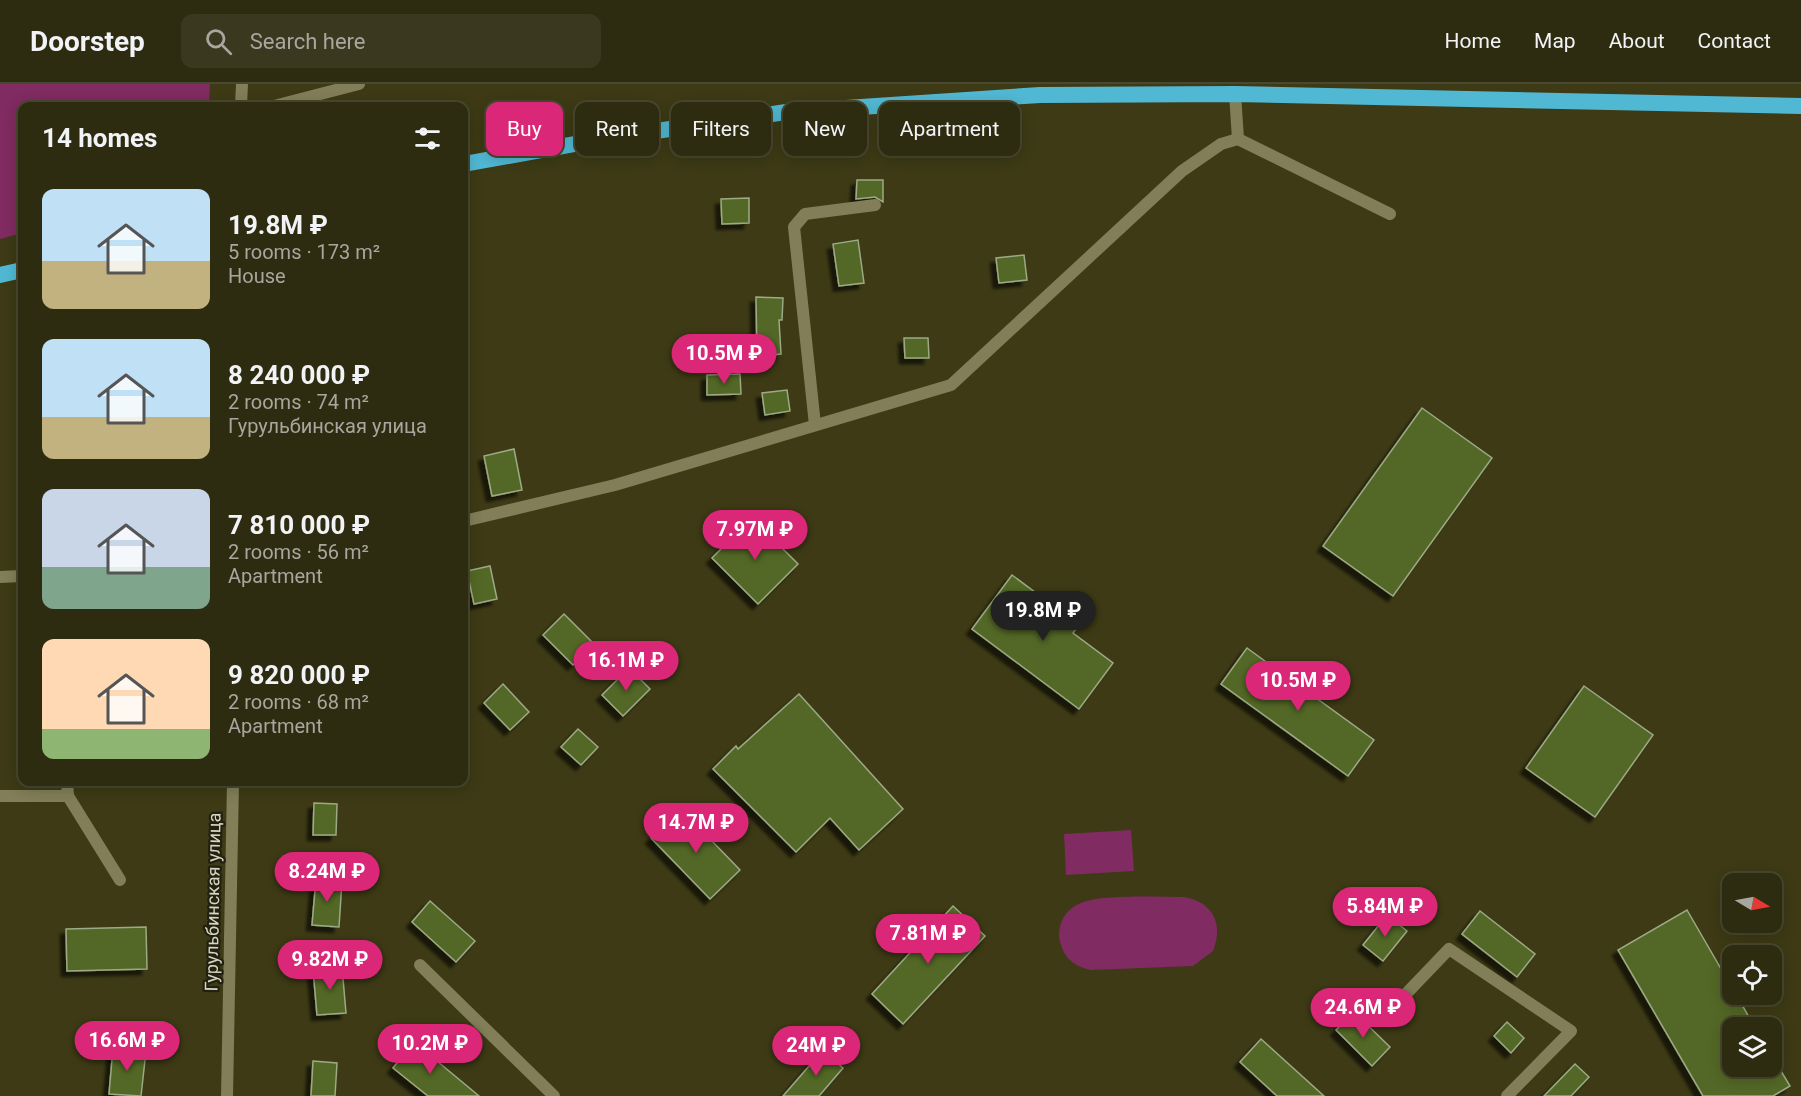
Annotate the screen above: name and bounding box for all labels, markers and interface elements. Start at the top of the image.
search box [181,14,601,68]
text: Doorstep [30,25,145,58]
icon: search [202,25,235,58]
text: Search here [250,29,366,54]
text: Home [1445,29,1501,53]
text: Map [1534,29,1576,53]
text: About [1609,29,1665,53]
text: Contact [1698,29,1771,53]
chip: Buy [486,102,563,156]
chip: Rent [575,102,659,156]
chip: Filters [671,102,771,156]
chip: New [783,102,867,156]
chip: Apartment [879,102,1020,156]
icon: filters [411,122,444,155]
text: 14 homes [42,123,157,153]
text: 19.8M ₽ [228,210,328,240]
icon: home [90,213,162,285]
text: 5 rooms · 173 m² [228,240,380,264]
text: House [228,264,286,288]
pin: 10.5M ₽ [669,334,779,385]
text: 10.5M ₽ [686,341,762,365]
text: 8 240 000 ₽ [228,360,370,390]
icon: home [90,363,162,435]
text: 2 rooms · 74 m² [228,390,369,414]
text: Гурульбинская улица [228,414,427,438]
text: 7 810 000 ₽ [228,510,370,540]
pin: 7.97M ₽ [700,510,810,561]
icon: home [90,513,162,585]
text: 7.97M ₽ [717,517,793,541]
text: 2 rooms · 56 m² [228,540,369,564]
text: Apartment [228,564,323,588]
pin: 19.8M ₽ [988,591,1098,642]
text: 19.8M ₽ [1005,598,1081,622]
pin: 16.1M ₽ [571,641,681,692]
text: 16.1M ₽ [588,648,664,672]
text: 9 820 000 ₽ [228,660,370,690]
pin: 10.5M ₽ [1243,661,1353,712]
icon: home [90,663,162,735]
text: 10.5M ₽ [1260,668,1336,692]
text: 2 rooms · 68 m² [228,690,369,714]
text: Apartment [228,714,323,738]
pin: 14.7M ₽ [641,803,751,854]
text: 14.7M ₽ [658,810,734,834]
street label: Гурульбинская улица [200,812,225,992]
pin: 8.24M ₽ [272,852,382,903]
text: 8.24M ₽ [289,859,365,883]
north arrow [1722,873,1782,933]
map controls [1722,873,1782,1077]
pin: 5.84M ₽ [1330,887,1440,938]
text: 5.84M ₽ [1347,894,1423,918]
pin: 7.81M ₽ [873,914,983,965]
text: 7.81M ₽ [890,921,966,945]
pin: 9.82M ₽ [275,940,385,991]
button: locate [1722,945,1782,1005]
text: 9.82M ₽ [292,947,368,971]
pin: 24.6M ₽ [1308,988,1418,1039]
text: 24.6M ₽ [1325,995,1401,1019]
button: layers [1722,1017,1782,1077]
pin: 16.6M ₽ [72,1021,182,1072]
pin: 10.2M ₽ [375,1024,485,1075]
pin: 24M ₽ [774,1026,858,1077]
text: 16.6M ₽ [89,1028,165,1052]
text: 10.2M ₽ [392,1031,468,1055]
text: 24M ₽ [786,1033,846,1057]

